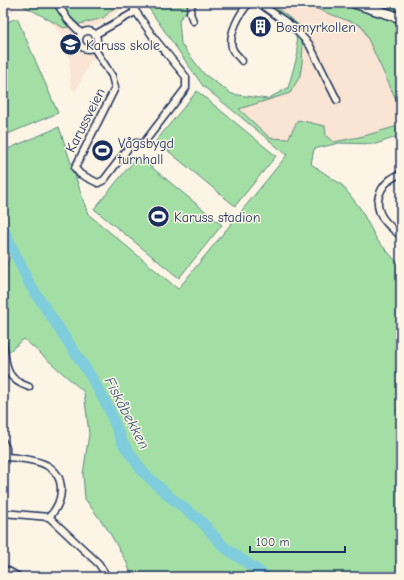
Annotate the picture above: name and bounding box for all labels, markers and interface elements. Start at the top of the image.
building icon: Bosmyrkollen [247,14,273,40]
place label: Bosmyrkollen [276,19,356,36]
school or university icon: Karuss skole [58,32,84,58]
place label: Karuss skole [86,37,160,54]
street label: Karussveien [62,85,109,155]
place label: Vågsbygd turnhall [117,135,174,168]
sports icon: Vågsbygd turnhall [89,138,115,164]
sports icon: Karuss stadion [145,204,171,230]
place label: Karuss stadion [174,209,261,226]
water label: Fiskåbekken [100,374,154,452]
scale bar [250,528,345,554]
text: 100 m [256,535,289,549]

